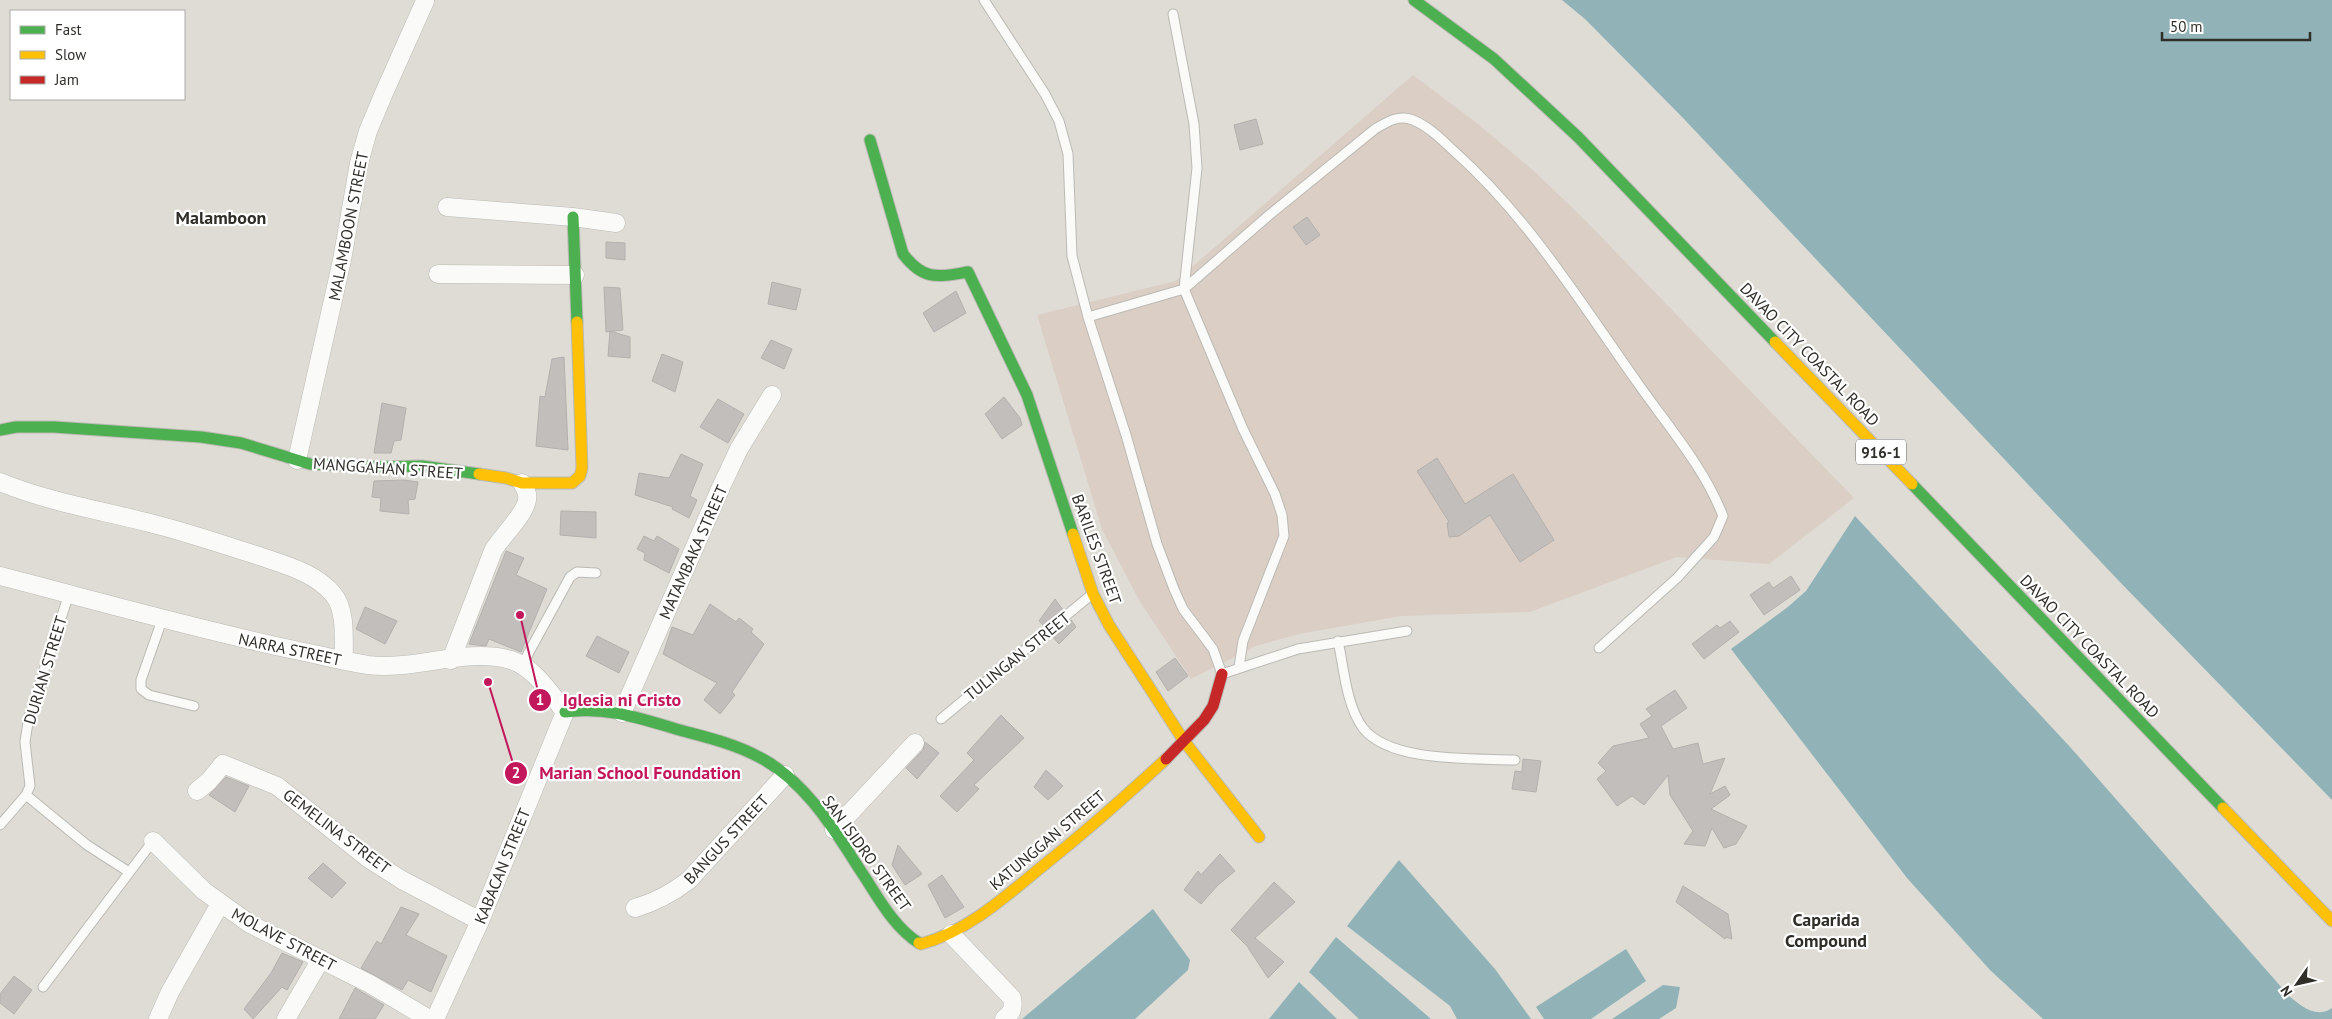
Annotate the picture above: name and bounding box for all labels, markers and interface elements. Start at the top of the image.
legend [10,10,185,100]
scale bar [2162,10,2310,42]
text: 50 m [2170,17,2203,36]
text: Fast [55,20,82,39]
text: Slow [55,45,86,64]
text: Jam [54,70,79,89]
street label: MALAMBOON STREET [324,150,372,302]
district label: Malamboon [176,206,266,229]
street label: DAVAO CITY COASTAL ROAD [1736,278,1884,430]
road number: 916-1 [1856,440,1906,464]
street label: MANGGAHAN STREET [313,453,464,483]
street label: MATAMBAKA STREET [654,482,732,622]
street label: BARILES STREET [1068,491,1126,607]
street label: DAVAO CITY COASTAL ROAD [2016,570,2164,722]
street label: TULINGAN STREET [960,607,1074,705]
street label: DURIAN STREET [19,613,71,727]
street label: NARRA STREET [237,628,343,670]
callout: Iglesia ni Cristo [527,684,691,717]
text: Iglesia ni Cristo [563,688,682,711]
text: 1 [536,690,544,709]
callout: Marian School Foundation [504,756,750,789]
text: Marian School Foundation [539,761,741,784]
text: 2 [512,763,520,782]
street label: GEMELINA STREET [279,784,395,878]
street label: KATUNGGAN STREET [985,786,1109,894]
street label: BANGUS STREET [679,790,773,888]
street label: SAN ISIDRO STREET [818,791,916,915]
street label: KABACAN STREET [470,805,534,927]
street label: MOLAVE STREET [228,903,340,975]
district label: Caparida Compound [1785,908,1867,952]
north arrow [2272,959,2322,1009]
text: N [2276,982,2296,1000]

